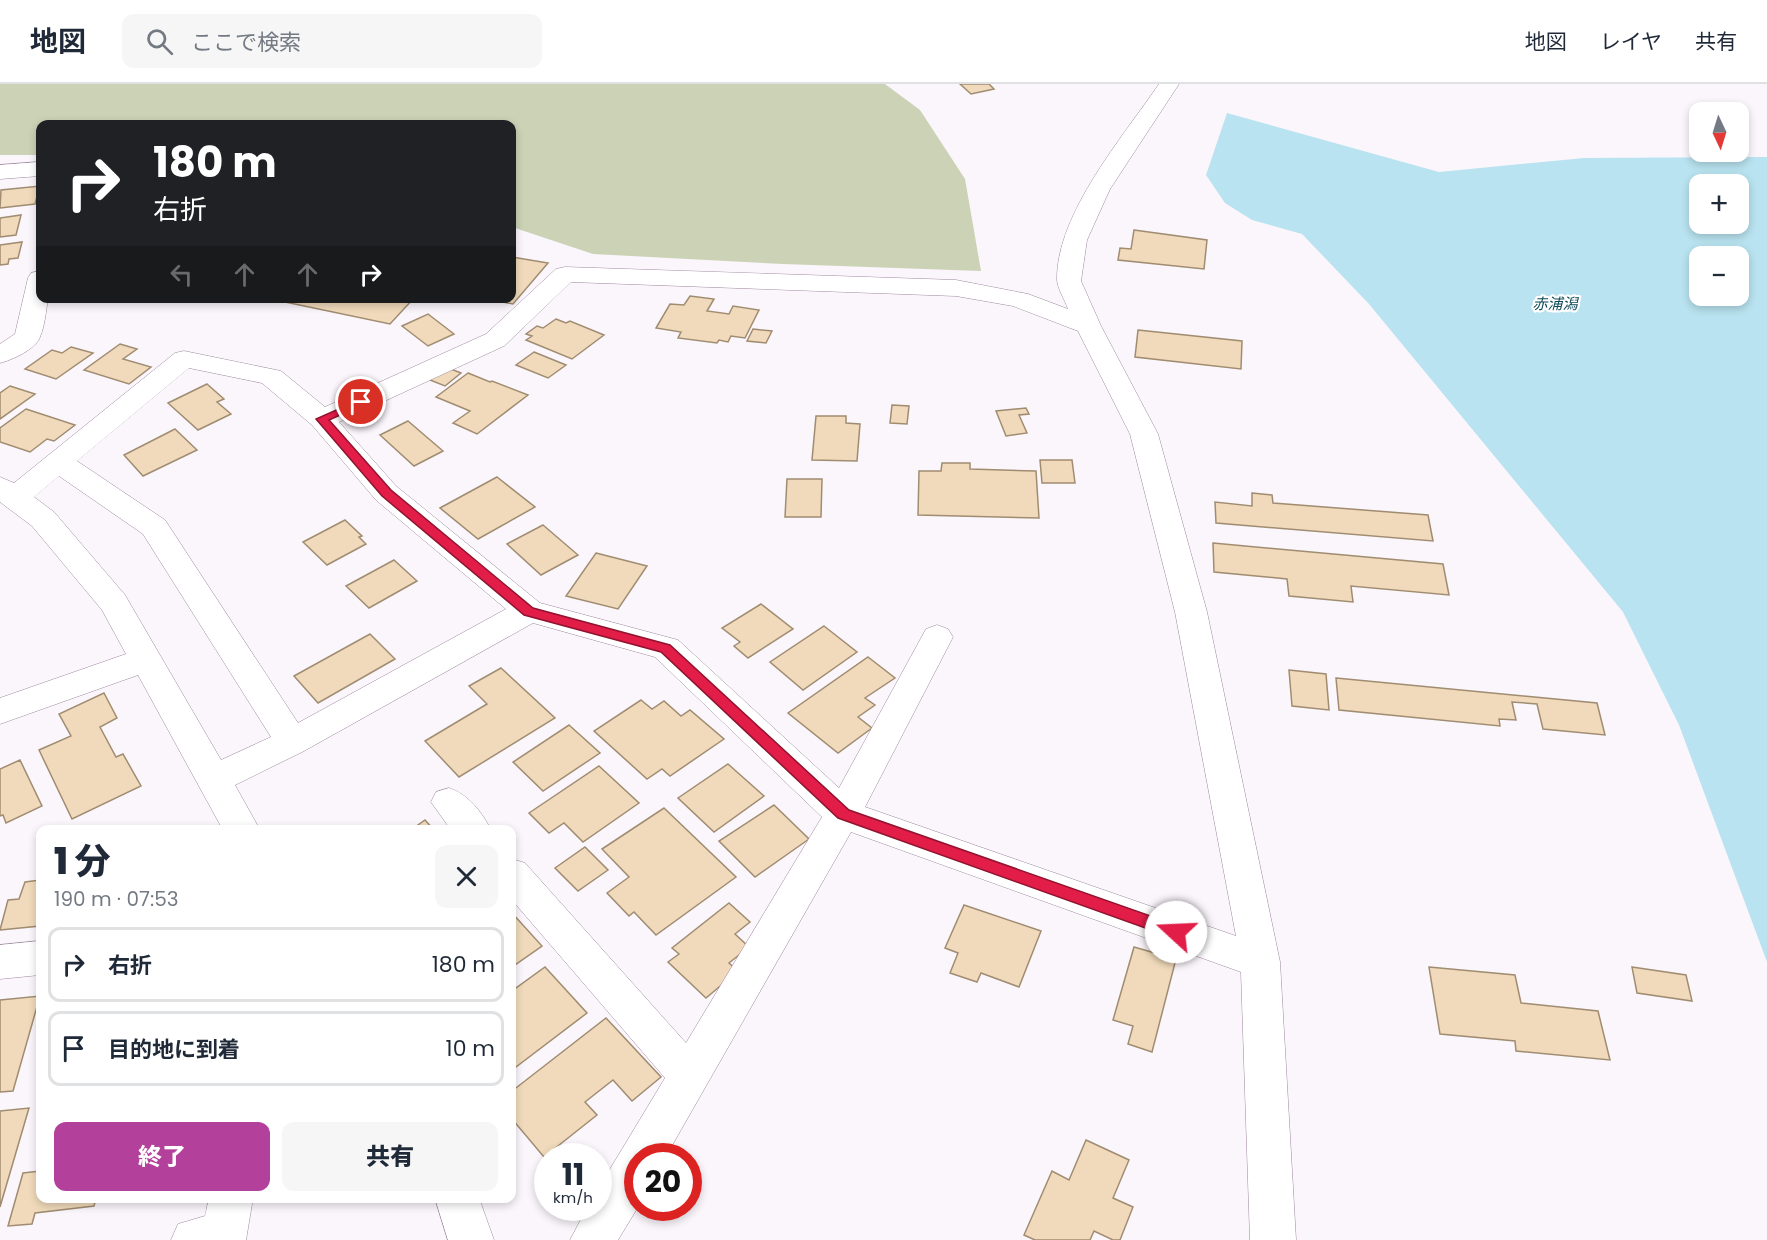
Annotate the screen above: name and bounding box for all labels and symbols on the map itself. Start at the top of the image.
north arrow [1689,102,1749,162]
water label: 赤浦潟 [1532,293,1579,314]
pin [335,376,386,427]
position arrow [1144,900,1208,964]
speed limit sign: 20 [624,1143,702,1221]

